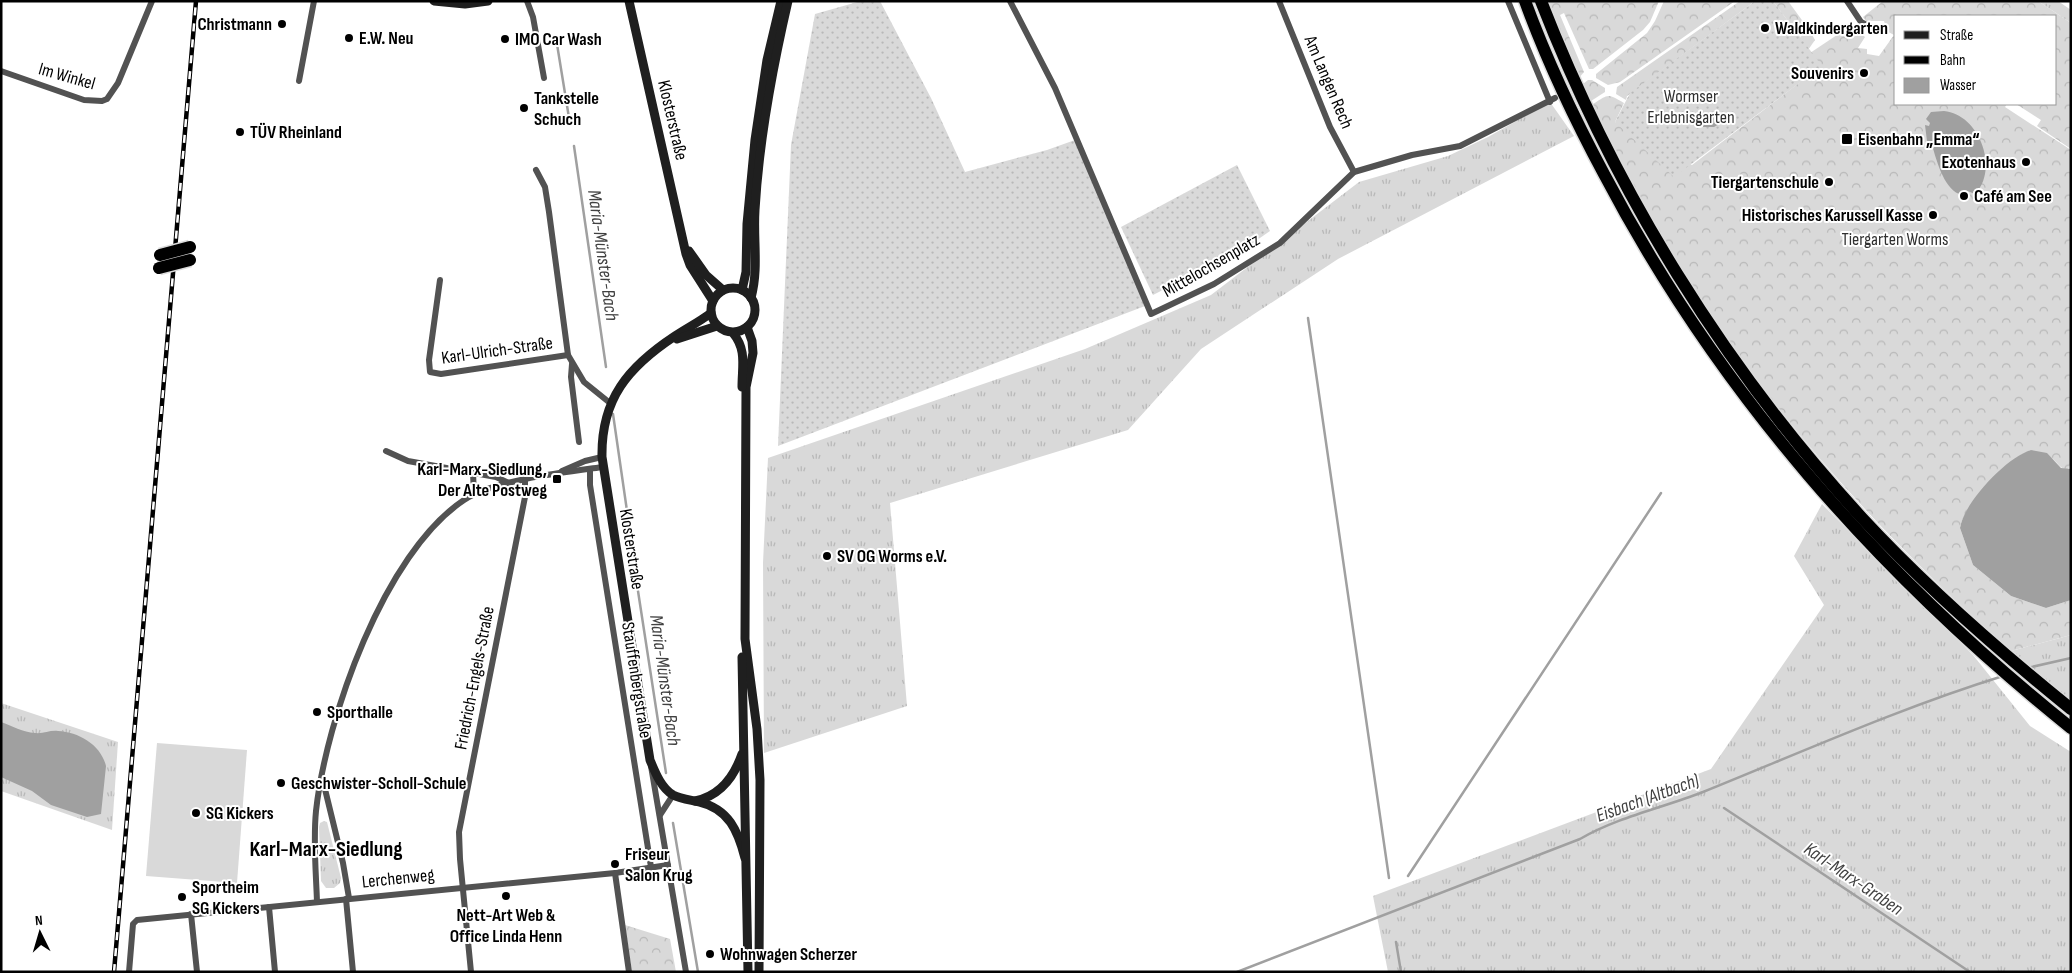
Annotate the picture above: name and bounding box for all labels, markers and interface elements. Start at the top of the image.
place label: Christmann [197,14,272,35]
legend [1894,15,2057,105]
marker: Christmann [276,18,288,30]
place label: Waldkindergarten [1775,18,1888,39]
marker: Waldkindergarten [1759,22,1771,34]
text: Straße [1940,26,1973,45]
place label: E.W. Neu [359,28,414,49]
place label: IMO Car Wash [515,29,602,50]
marker: E.W. Neu [343,32,355,44]
street label: Am Langen Rech [1299,32,1358,132]
marker: IMO Car Wash [499,33,511,45]
text: Bahn [1940,51,1965,70]
street label: Im Winkel [36,58,98,95]
place label: Souvenirs [1791,63,1854,84]
marker: Souvenirs [1858,67,1870,79]
text: Wasser [1940,76,1977,95]
street label: Klosterstraße [653,78,692,162]
park label: Wormser Erlebnisgarten [1647,86,1735,128]
place label: Tankstelle Schuch [534,88,599,130]
marker: Tankstelle Schuch [518,102,530,114]
place label: TÜV Rheinland [250,122,342,143]
marker: TÜV Rheinland [234,126,246,138]
place label: Eisenbahn „Emma“ [1858,129,1980,150]
marker: Eisenbahn „Emma“ [1840,132,1854,146]
place label: Exotenhaus [1941,152,2016,173]
marker: Exotenhaus [2020,156,2032,168]
place label: Tiergartenschule [1711,172,1819,193]
marker: Tiergartenschule [1823,176,1835,188]
place label: Café am See [1974,186,2052,207]
water label: Maria-Münster-Bach [582,188,623,322]
marker: Café am See [1958,190,1970,202]
place label: Historisches Karussell Kasse [1742,205,1923,226]
marker: Historisches Karussell Kasse [1927,209,1939,221]
street label: Mittelochsenplatz [1159,229,1264,302]
park label: Tiergarten Worms [1841,229,1949,250]
street label: Karl-Ulrich-Straße [440,332,554,369]
place label: Karl-Marx-Siedlung, Der Alte Postweg [417,459,547,501]
marker: Karl-Marx-Siedlung, Der Alte Postweg [551,473,563,485]
street label: Klosterstraße [615,507,648,591]
place label: SV OG Worms e.V. [837,546,947,567]
marker: SV OG Worms e.V. [821,550,833,562]
street label: Friedrich-Engels-Straße [450,605,499,752]
water label: Maria-Münster-Bach [644,613,685,747]
street label: Stauffenbergstraße [617,620,656,740]
place label: Sporthalle [327,702,393,723]
marker: Sporthalle [311,706,323,718]
water label: Eisbach (Altbach) [1593,769,1703,828]
place label: Geschwister-Scholl-Schule [291,773,467,794]
marker: Geschwister-Scholl-Schule [275,777,287,789]
place label: SG Kickers [206,803,274,824]
marker: SG Kickers [190,807,202,819]
district label: Karl-Marx-Siedlung [249,836,403,863]
water label: Karl-Marx-Graben [1799,838,1907,921]
place label: Friseur Salon Krug [625,844,693,886]
marker: Friseur Salon Krug [609,858,621,870]
street label: Lerchenweg [361,864,435,893]
place label: Sportheim SG Kickers [192,877,260,919]
marker: Nett-Art Web & Office Linda Henn [500,890,512,902]
marker: Sportheim SG Kickers [176,891,188,903]
place label: Nett-Art Web & Office Linda Henn [450,905,562,947]
north arrow [15,908,65,958]
text: N [34,912,43,929]
place label: Wohnwagen Scherzer [720,944,857,965]
marker: Wohnwagen Scherzer [704,948,716,960]

